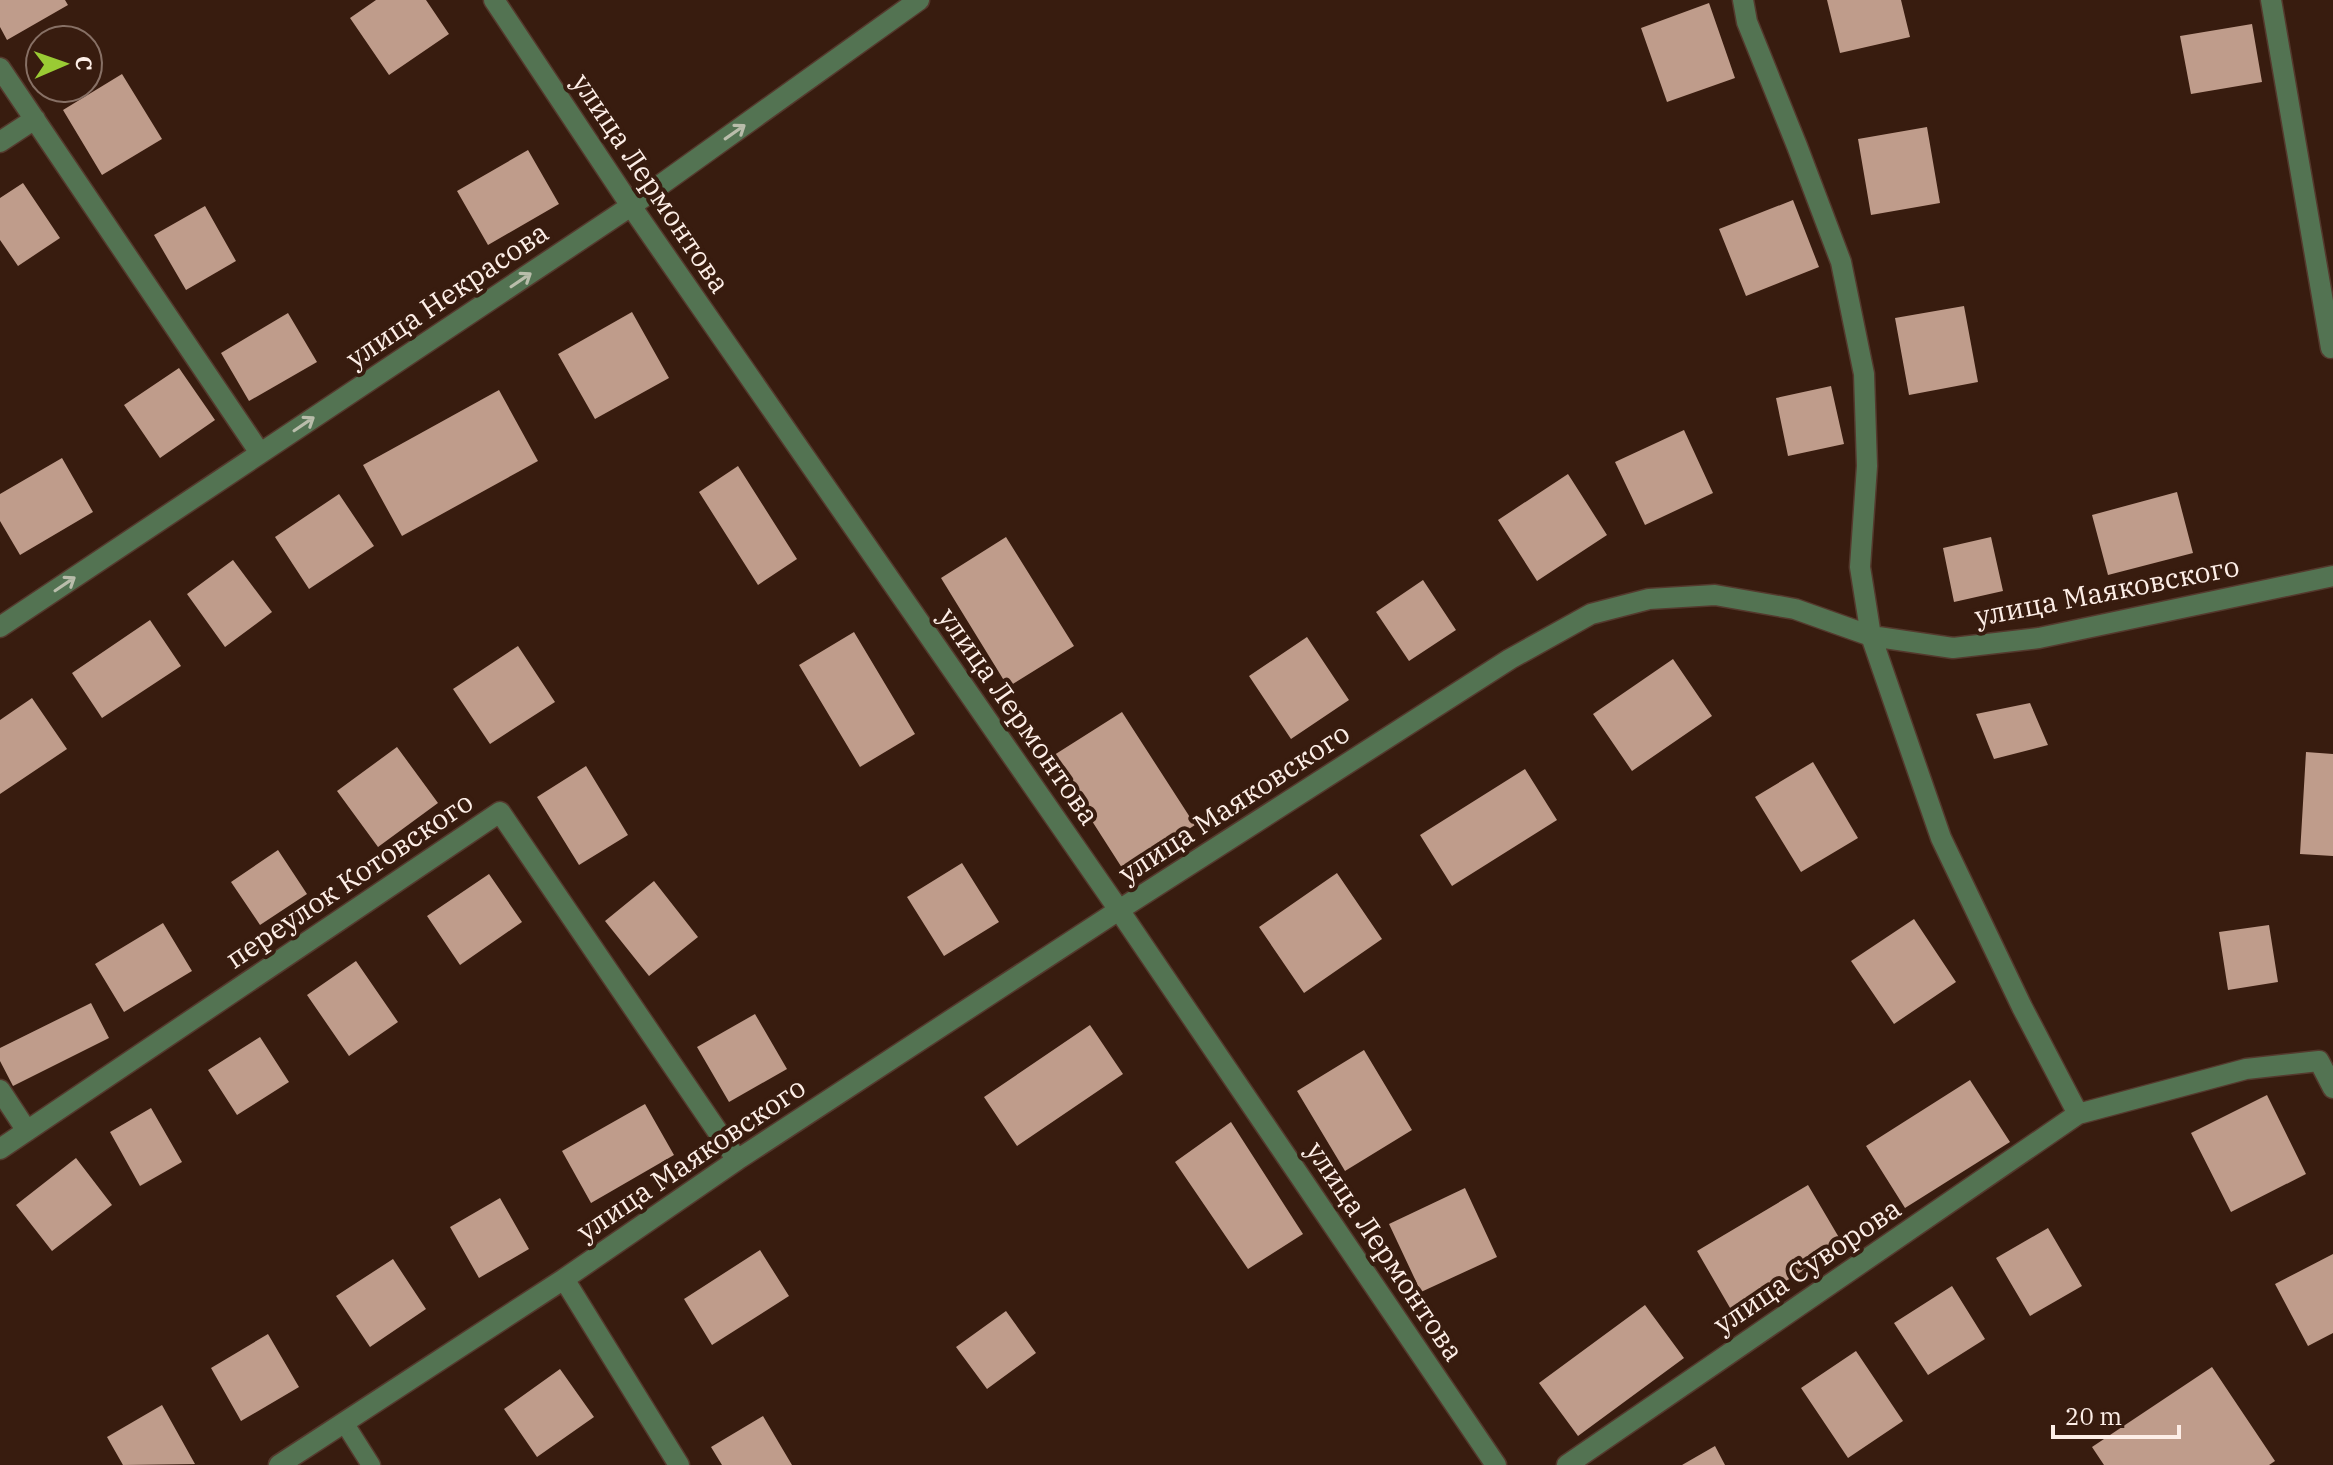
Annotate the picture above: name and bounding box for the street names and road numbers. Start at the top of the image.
street label: улица Лермонтова [564,66,739,300]
street label: улица Некрасова [338,213,555,376]
street label: улица Маяковского [1972,547,2242,634]
street label: улица Лермонтова [930,600,1108,832]
street label: улица Маяковского [1111,714,1356,891]
street label: переулок Котовского [218,783,480,976]
street label: улица Маяковского [569,1068,812,1249]
street label: улица Лермонтова [1298,1134,1473,1368]
street label: улица Суворова [1706,1189,1908,1342]

